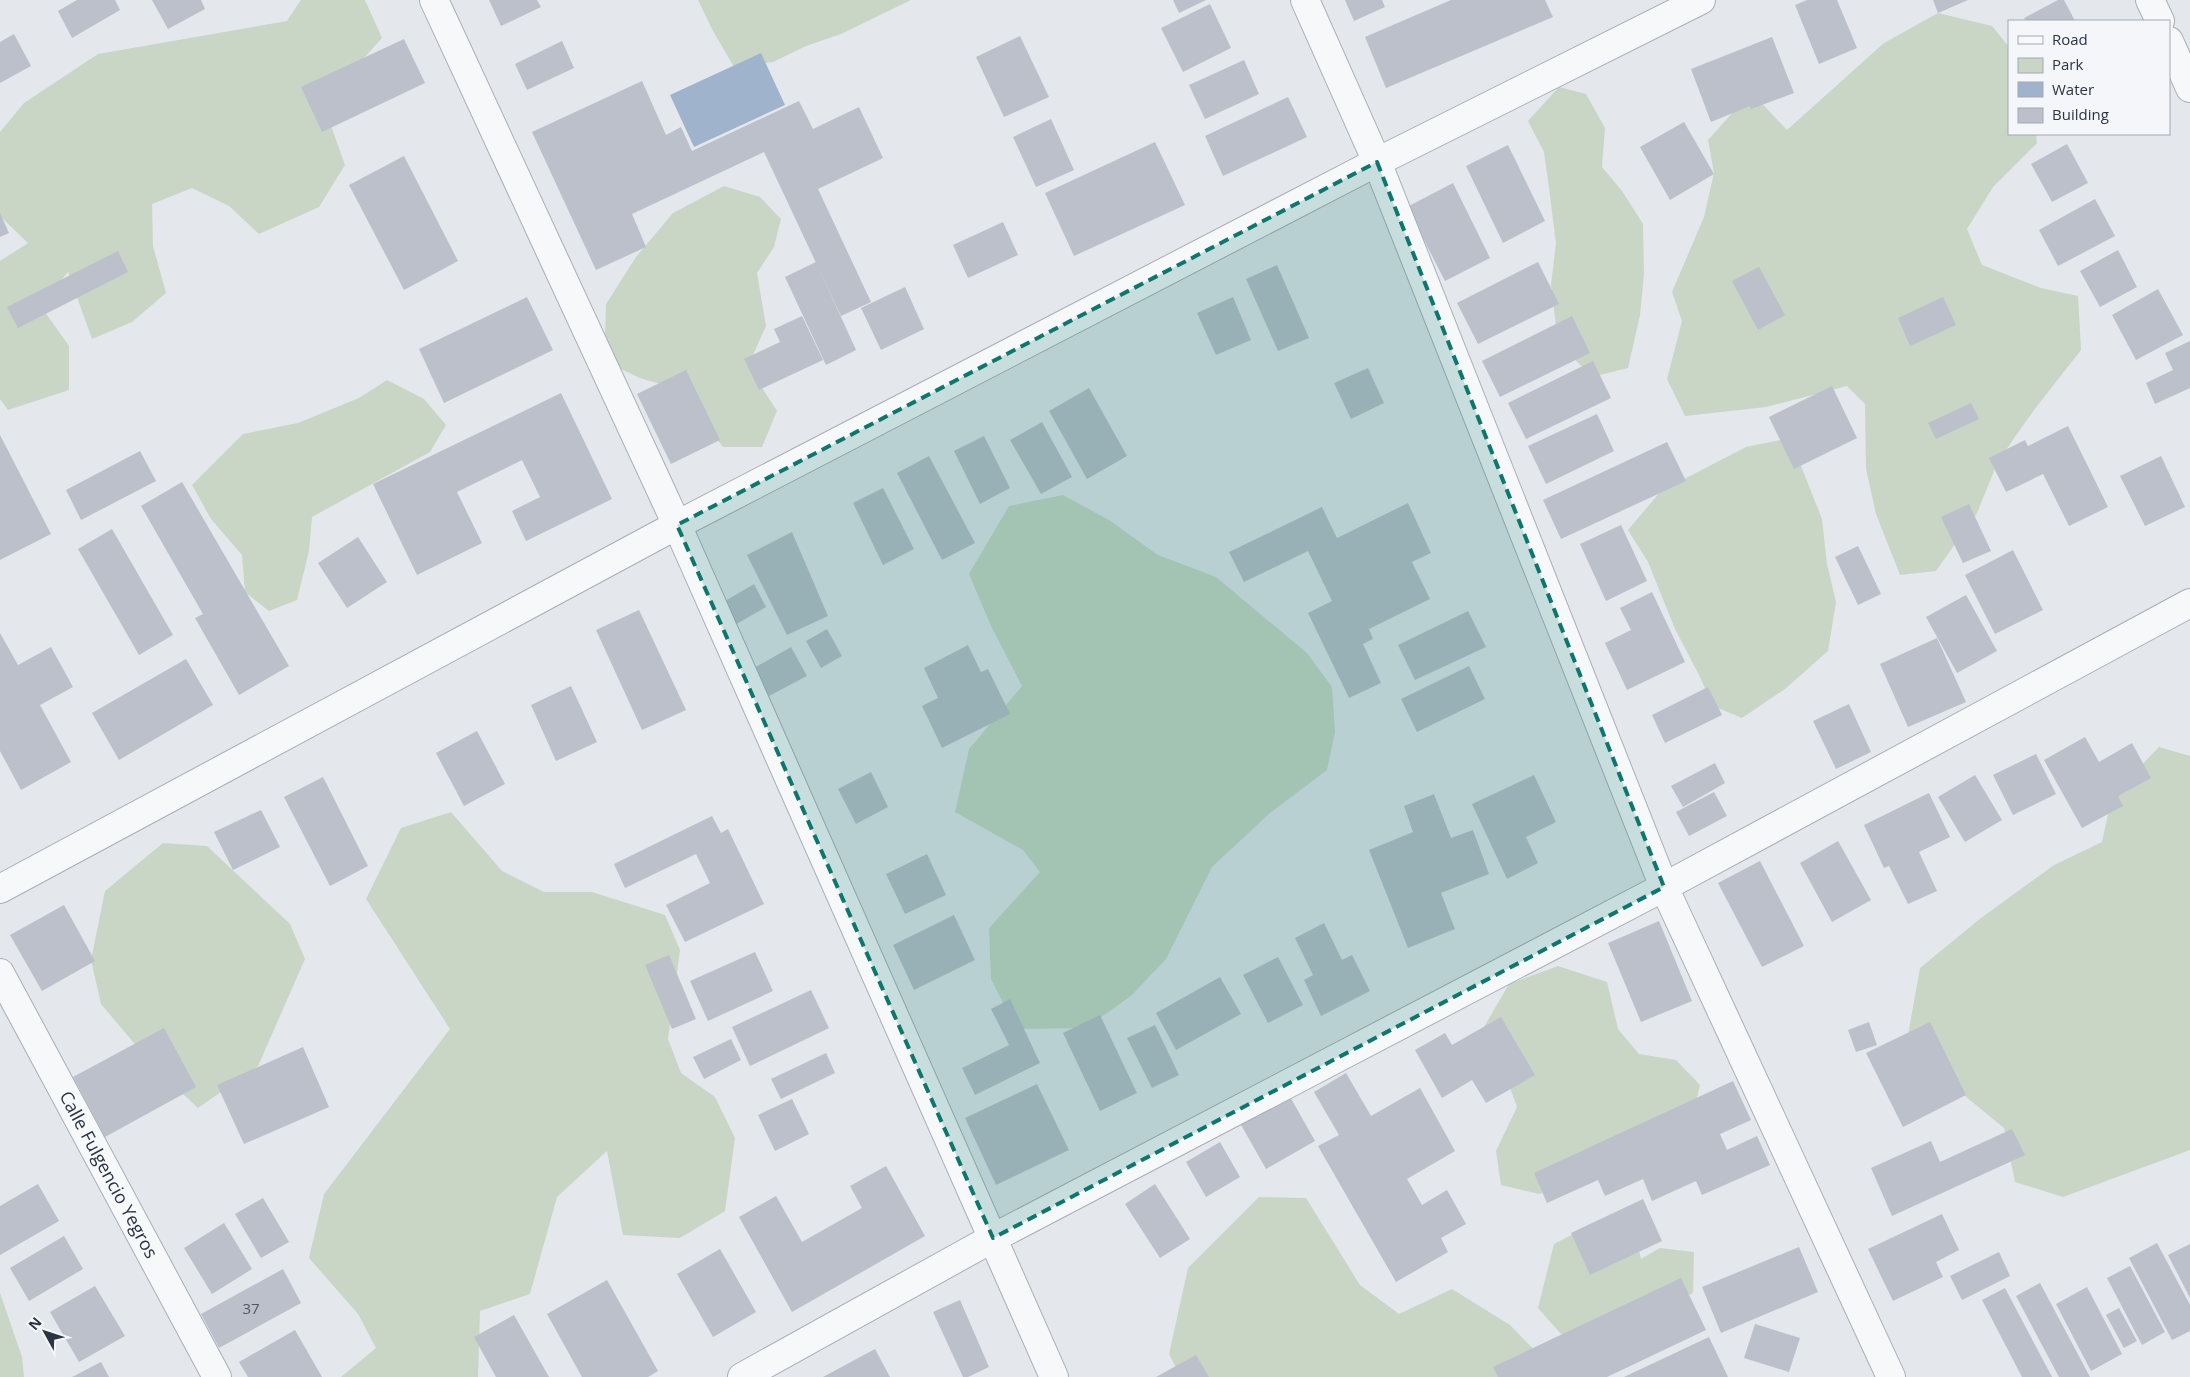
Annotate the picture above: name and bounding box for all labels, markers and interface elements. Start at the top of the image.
legend [2008,20,2170,135]
text: Road [2052,29,2088,49]
text: Park [2052,54,2083,74]
text: Water [2052,79,2094,99]
text: Building [2052,104,2109,124]
street label: Calle Fulgencio Yegros [55,1086,164,1262]
house number: 37 [242,1298,260,1318]
north arrow [20,1307,70,1357]
text: N [24,1313,46,1334]

